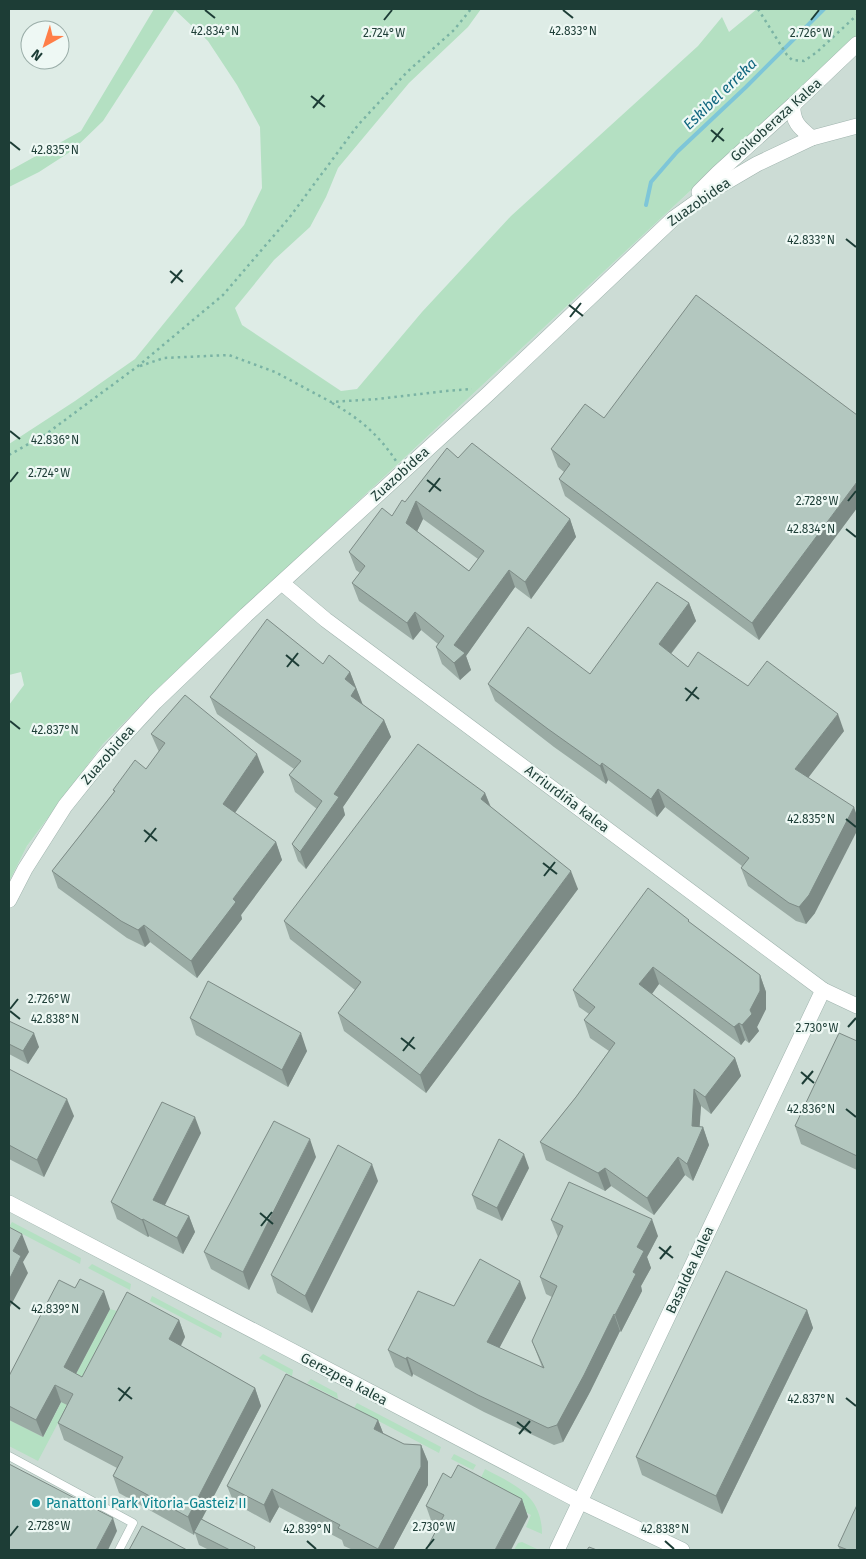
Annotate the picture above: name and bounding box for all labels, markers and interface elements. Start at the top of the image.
north arrow [20,20,70,70]
text: 42.834°N [191,24,239,38]
text: 42.833°N [549,24,597,38]
text: 2.724°W [363,26,405,40]
text: 2.726°W [790,26,832,40]
text: N [28,45,46,64]
water label: Eskibel erreka [680,55,760,133]
street label: Goikoberaza Kalea [727,75,825,165]
text: 42.835°N [31,143,79,157]
street label: Zuazobidea [664,174,734,230]
text: 42.833°N [787,233,835,247]
text: 42.836°N [31,433,79,447]
street label: Zuazobidea [367,443,433,505]
text: 2.724°W [28,466,70,480]
text: 2.728°W [796,494,838,508]
text: 42.834°N [787,522,835,536]
street label: Zuazobidea [78,722,138,788]
text: 42.837°N [31,723,79,737]
street label: Arriurdiña kalea [521,762,613,836]
text: 42.835°N [787,812,835,826]
text: 2.726°W [28,992,70,1006]
text: 42.838°N [31,1012,79,1026]
text: 2.730°W [796,1021,839,1035]
text: 42.836°N [787,1102,835,1116]
street label: Basaldea kalea [662,1224,718,1316]
text: 42.839°N [31,1302,79,1316]
street label: Gerezpea kalea [298,1349,390,1409]
text: 42.837°N [787,1392,835,1406]
place label: Panattoni Park Vitoria-Gasteiz II [46,1495,247,1512]
marker: Panattoni Park Vitoria-Gasteiz II [30,1497,42,1509]
text: 2.728°W [28,1519,70,1533]
text: 2.730°W [413,1520,456,1534]
text: 42.839°N [283,1522,331,1536]
text: 42.838°N [641,1522,689,1536]

